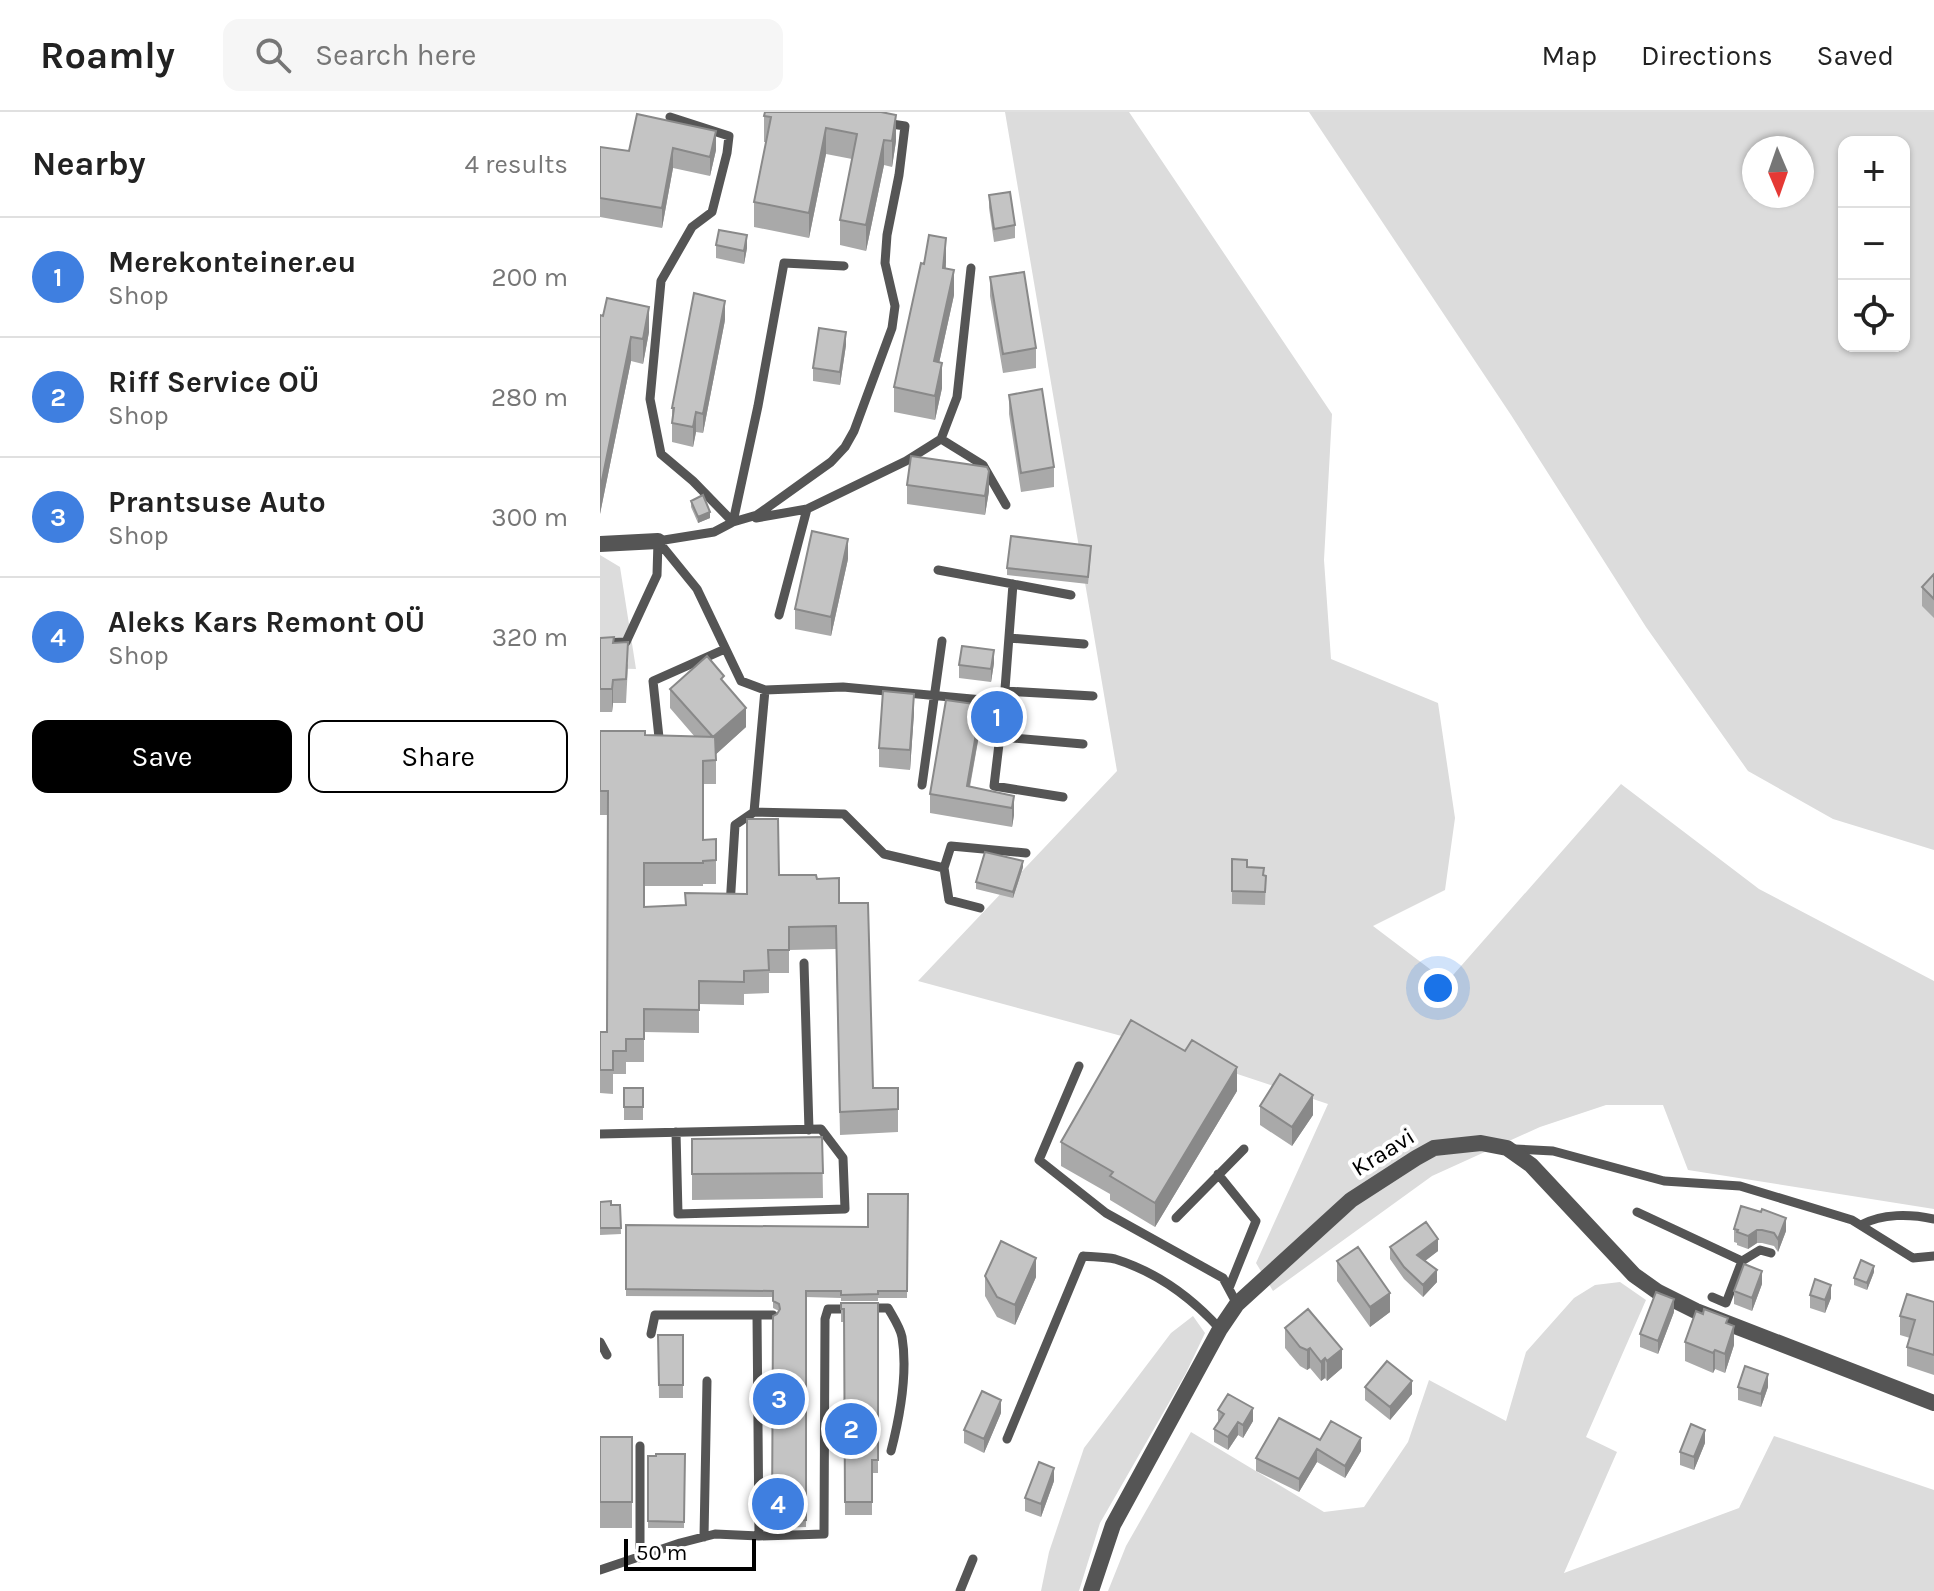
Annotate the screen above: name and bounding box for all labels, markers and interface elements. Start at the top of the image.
search box [223,19,783,91]
text: Roamly [40,33,175,78]
icon: search [251,33,295,77]
text: Search here [315,37,476,73]
text: Map [1542,39,1597,72]
text: Directions [1641,39,1773,72]
text: Saved [1817,39,1894,72]
north arrow [1742,136,1814,208]
map controls [1838,136,1910,352]
button: + [1838,136,1910,208]
text: Nearby [32,144,146,184]
text: 4 results [464,149,568,180]
button: − [1838,208,1910,280]
text: Merekonteiner.eu [108,244,356,280]
text: 1 [53,262,63,293]
text: 200 m [492,262,568,293]
text: Shop [108,280,169,311]
button: locate [1838,280,1910,352]
text: Riff Service OÜ [108,364,320,400]
text: 2 [50,382,66,413]
text: 280 m [491,382,568,413]
text: Shop [108,400,169,431]
text: Prantsuse Auto [108,484,326,520]
text: 3 [50,502,66,533]
text: 300 m [491,502,568,533]
text: Shop [108,520,169,551]
text: Aleks Kars Remont OÜ [108,604,425,640]
text: 4 [50,622,66,653]
text: 320 m [492,622,568,653]
text: Shop [108,640,169,671]
pin: 1 [971,687,1023,747]
button: Save [32,720,292,793]
button: Share [308,720,568,793]
your location [1418,968,1458,1008]
street label: Kraavi [1346,1122,1420,1182]
pin: 3 [753,1369,805,1429]
pin: 2 [825,1399,877,1459]
pin: 4 [752,1474,804,1534]
scale bar [624,1535,756,1571]
text: 50 m [636,1540,687,1566]

